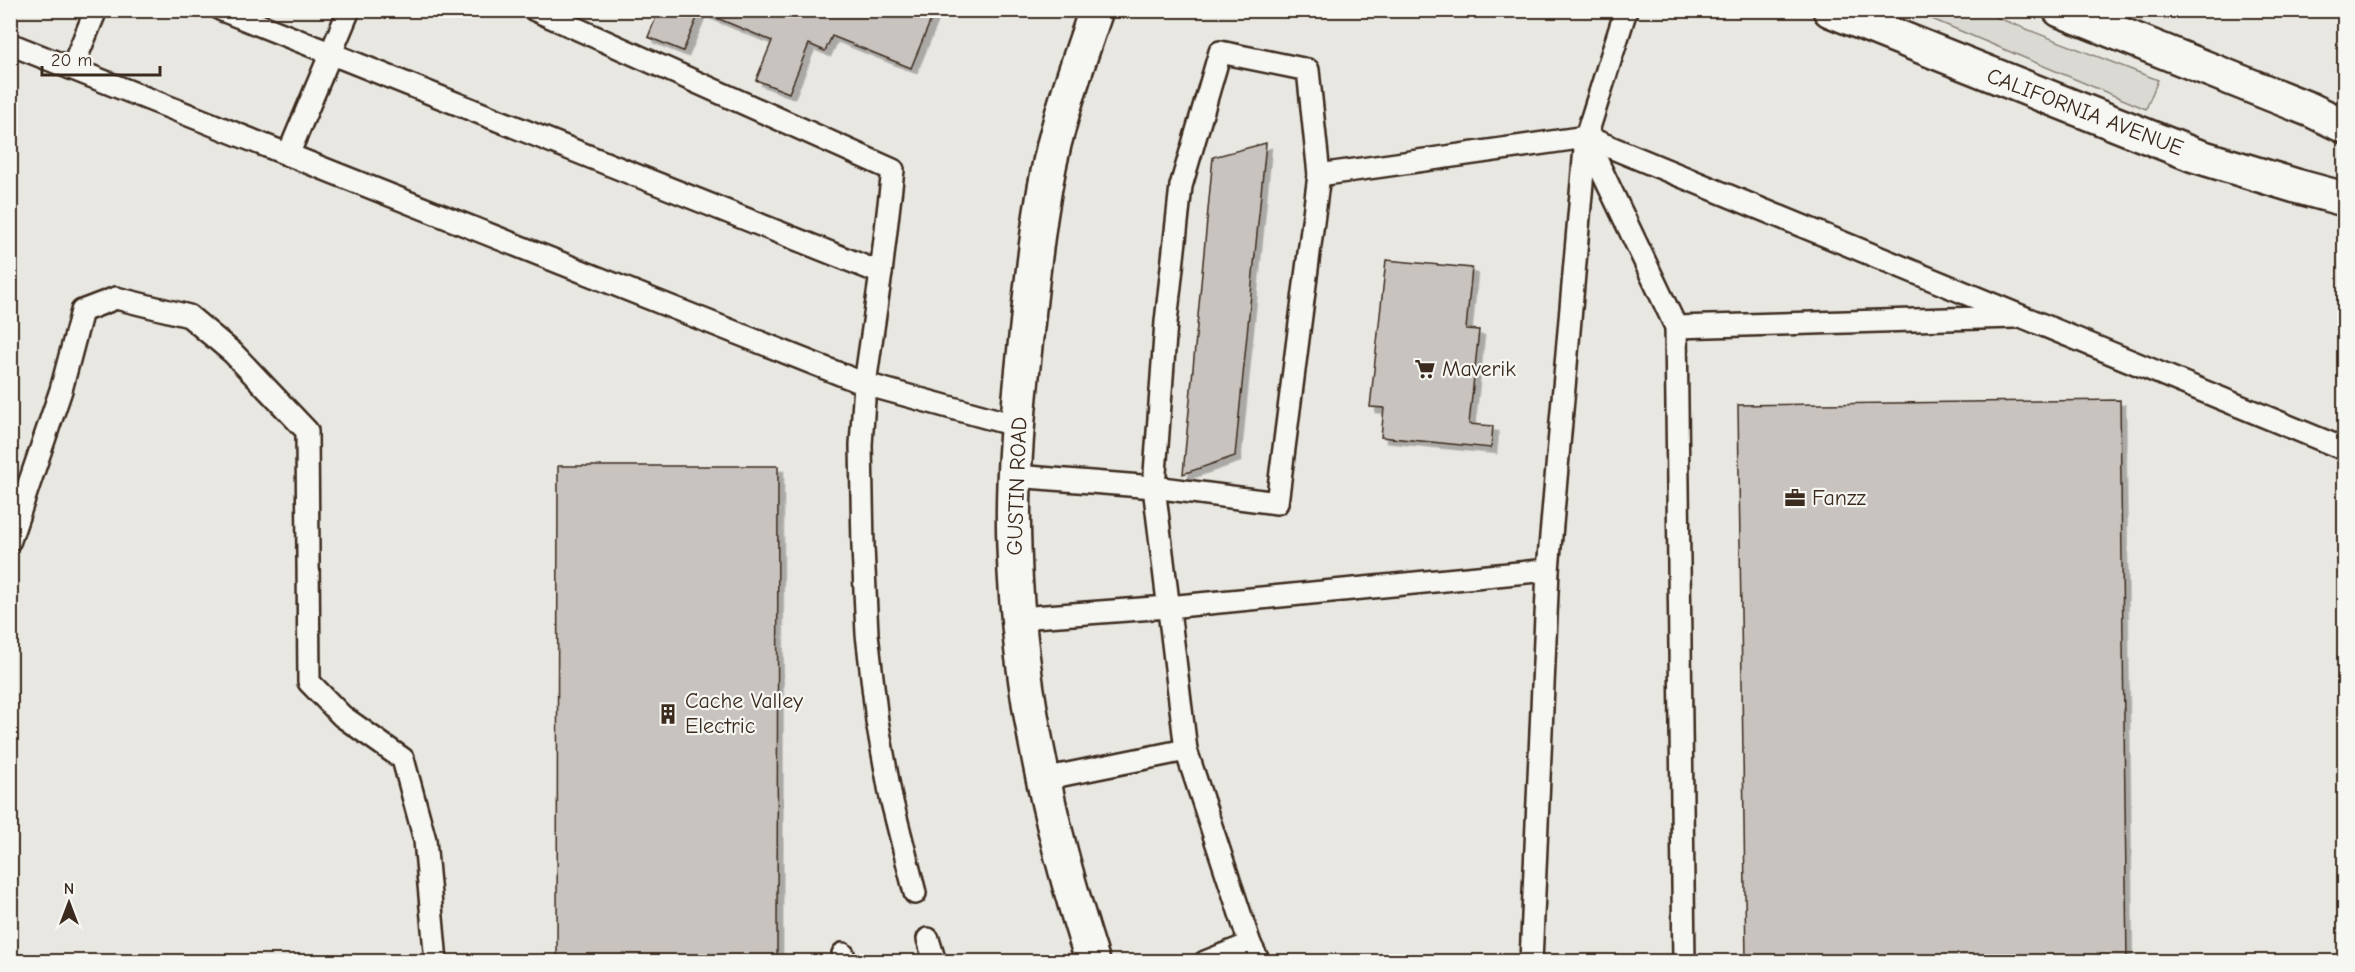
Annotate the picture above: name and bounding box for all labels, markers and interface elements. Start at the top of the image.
scale bar [42,39,160,77]
text: 20 m [51,50,92,71]
street label: CALIFORNIA AVENUE [1983,63,2187,161]
place label: Maverik [1442,356,1516,382]
supermarket icon: Maverik [1413,357,1437,381]
street label: GUSTIN ROAD [1002,416,1032,556]
place label: Fanzz [1812,485,1867,511]
office icon: Fanzz [1783,486,1807,510]
place label: Cache Valley Electric [685,688,803,739]
building icon: Cache Valley Electric [656,702,680,726]
north arrow [39,873,99,933]
text: N [64,880,74,898]

